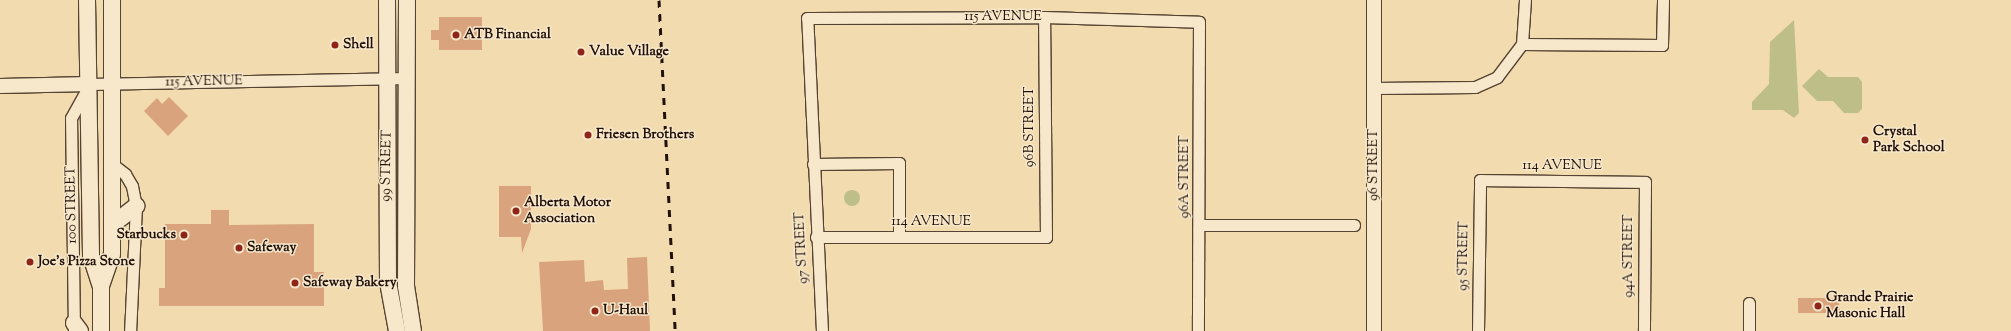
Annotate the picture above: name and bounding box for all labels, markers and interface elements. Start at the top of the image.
street label: 115 AVENUE [964,9,1042,25]
place label: ATB Financial [464,27,551,43]
marker: ATB Financial [451,30,461,40]
place label: Shell [343,37,374,53]
marker: Shell [330,40,340,50]
place label: Value Village [589,44,669,60]
marker: Value Village [576,47,586,57]
street label: 115 AVENUE [165,73,243,91]
street label: 96B STREET [1022,87,1038,167]
place label: Crystal Park School [1873,124,1945,156]
place label: Friesen Brothers [596,127,694,143]
street label: 96 STREET [1366,129,1382,201]
street label: 99 STREET [378,130,396,202]
marker: Friesen Brothers [583,130,593,140]
marker: Crystal Park School [1860,135,1870,145]
street label: 96A STREET [1177,136,1193,218]
street label: 114 AVENUE [1522,158,1602,174]
street label: 100 STREET [63,166,81,244]
place label: Alberta Motor Association [524,195,611,228]
marker: Alberta Motor Association [511,206,521,216]
street label: 97 STREET [792,212,812,284]
street label: 114 AVENUE [891,214,971,230]
street label: 94A STREET [1621,214,1637,298]
street label: 95 STREET [1455,221,1473,291]
place label: Starbucks [116,227,176,243]
marker: Starbucks [179,230,189,240]
place label: Safeway [247,240,296,256]
marker: Safeway [234,243,244,253]
place label: Joe's Pizza Stone [38,254,135,270]
marker: Joe's Pizza Stone [25,257,35,267]
place label: Safeway Bakery [303,275,397,291]
marker: Safeway Bakery [290,278,300,288]
place label: Grande Prairie Masonic Hall [1826,290,1914,322]
marker: Grande Prairie Masonic Hall [1813,301,1823,311]
place label: U-Haul [603,303,648,319]
marker: U-Haul [590,306,600,316]

